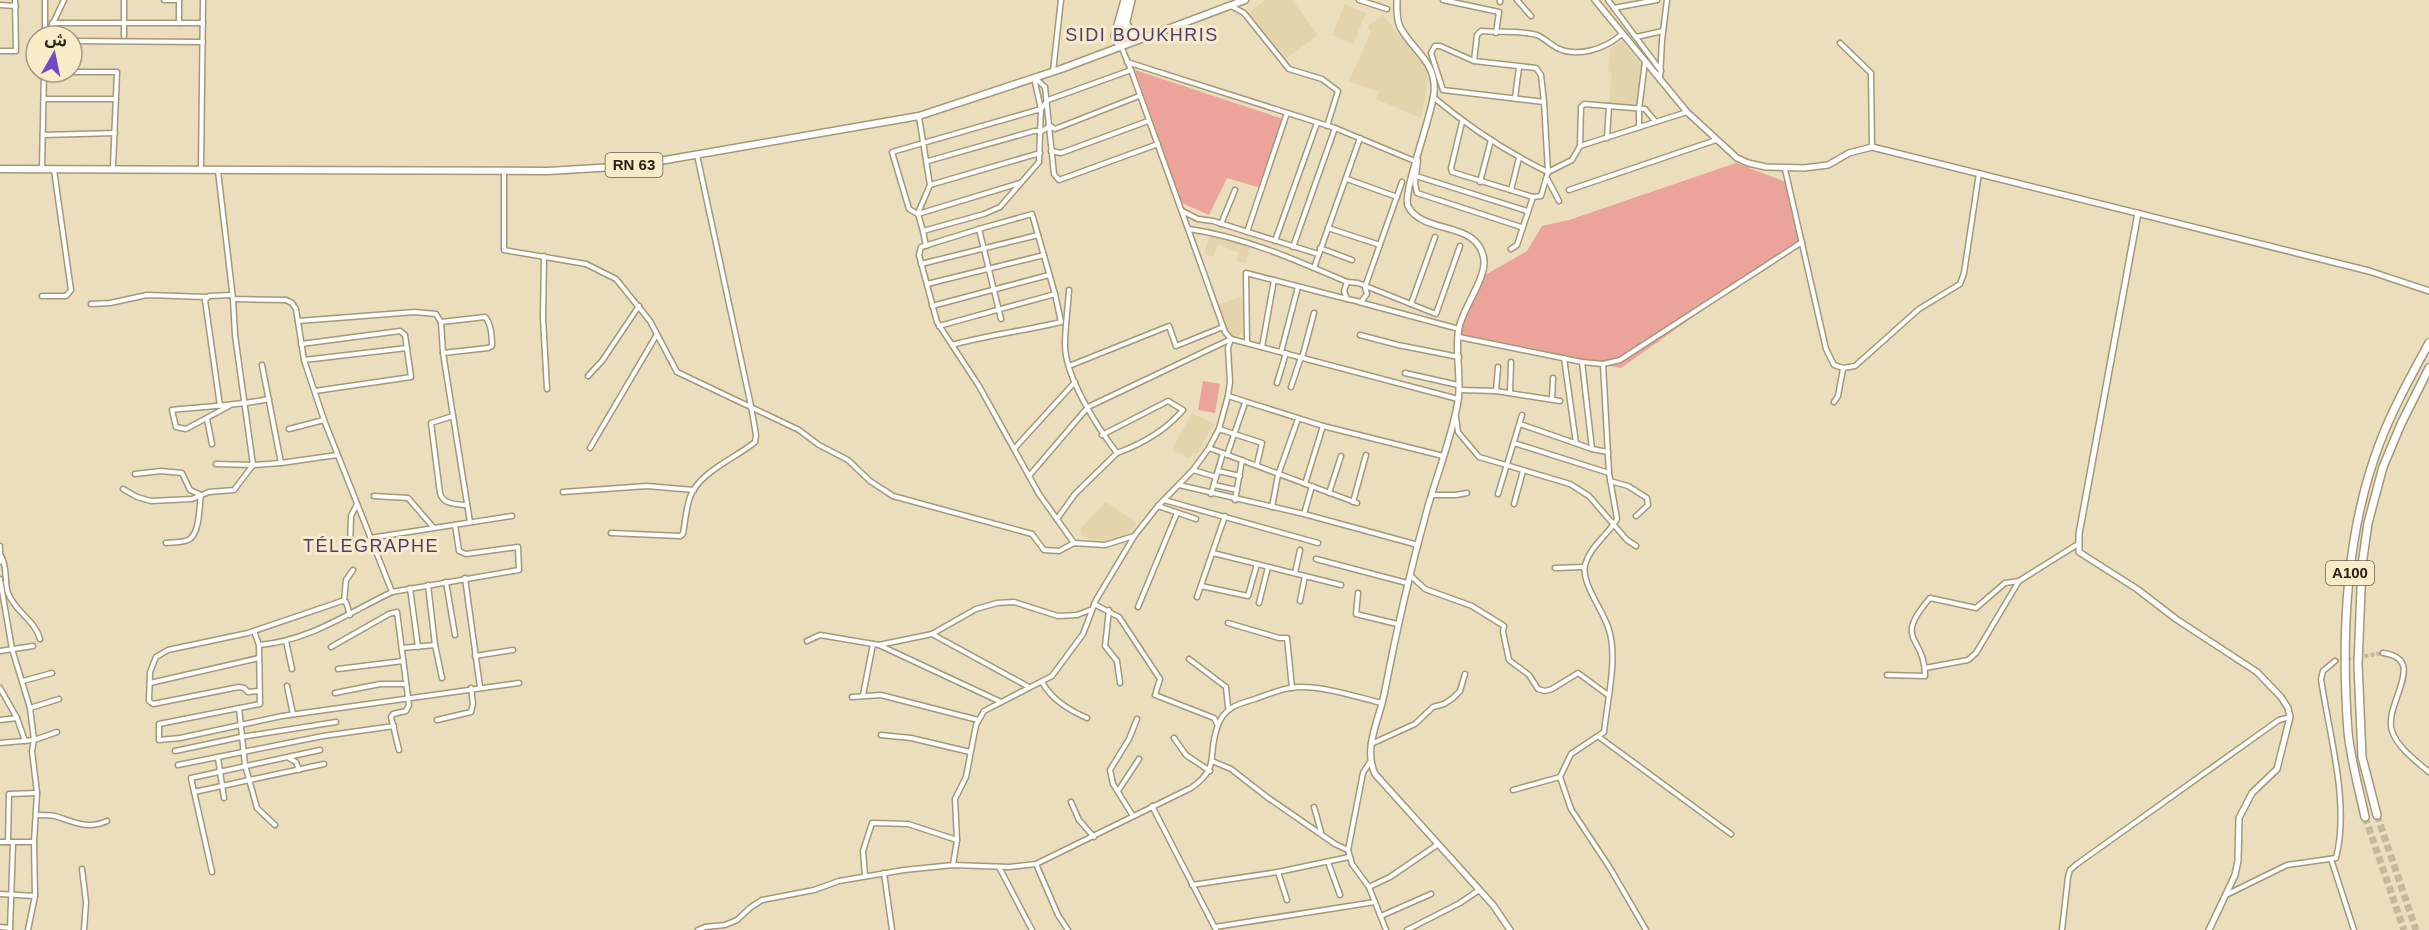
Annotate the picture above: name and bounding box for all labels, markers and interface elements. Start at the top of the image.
north arrow [24,24,84,84]
district label: SIDI BOUKHRIS [1065,25,1219,45]
text: ش [44,30,69,51]
road number: RN 63 [606,153,662,177]
district label: TÉLEGRAPHE [303,536,439,556]
road number: A100 [2326,561,2374,585]

